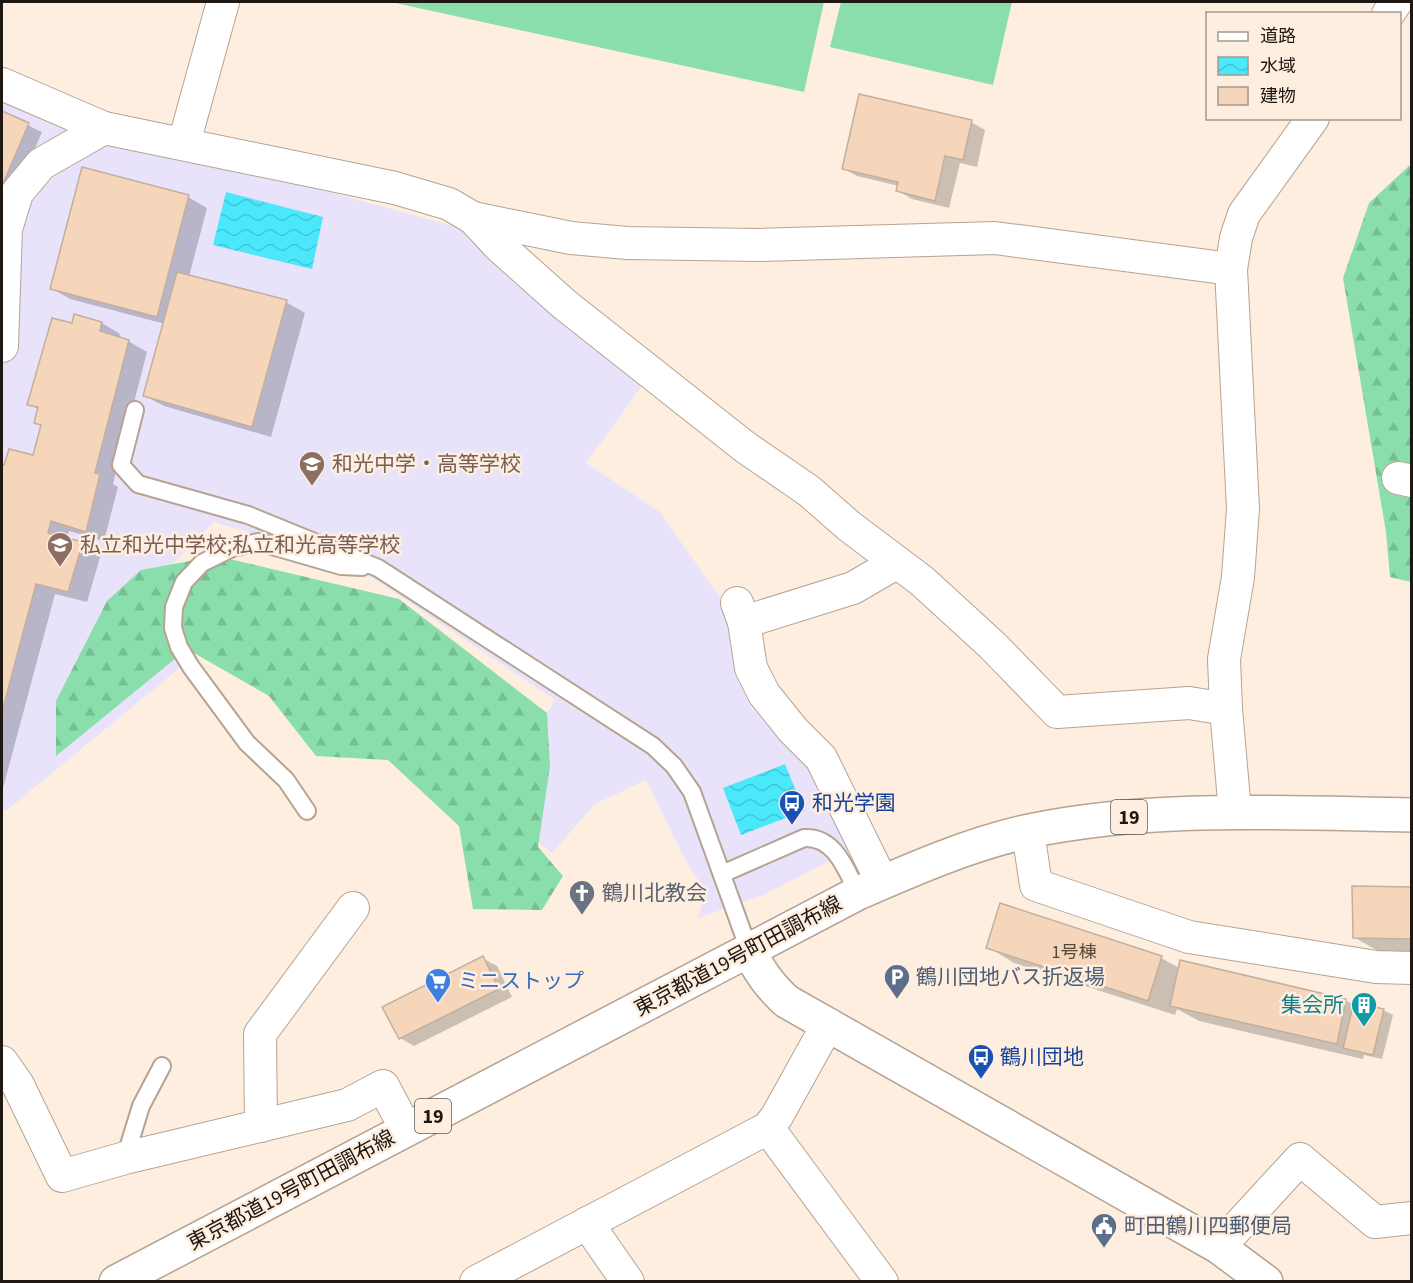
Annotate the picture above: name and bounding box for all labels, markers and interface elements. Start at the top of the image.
legend [1206,12,1401,120]
text: 道路 [1260,24,1296,49]
text: 水域 [1260,54,1296,79]
text: 建物 [1260,84,1296,109]
school or university icon: 和光中学・高等学校 [297,449,327,487]
place label: 和光中学・高等学校 [332,449,521,479]
school or university icon: 私立和光中学校;私立和光高等学校 [45,530,75,568]
place label: 私立和光中学校;私立和光高等学校 [80,530,400,560]
bus stop icon: 和光学園 [777,788,807,826]
place label: 和光学園 [812,788,896,818]
road number: 19 [1111,800,1147,834]
church icon: 鶴川北教会 [567,878,597,916]
place label: 鶴川北教会 [602,878,707,908]
street label: 東京都道19号町田調布線 [629,889,847,1023]
house number: 1号棟 [1052,940,1096,965]
parking icon: 鶴川団地バス折返場 [882,962,912,1000]
place label: 鶴川団地バス折返場 [916,962,1105,992]
supermarket icon: ミニストップ [423,966,453,1004]
place label: ミニストップ [458,966,584,996]
place label: 集会所 [1281,990,1344,1020]
building icon: 集会所 [1349,990,1379,1028]
bus stop icon: 鶴川団地 [966,1042,996,1080]
place label: 鶴川団地 [1000,1042,1084,1072]
road number: 19 [415,1099,451,1133]
street label: 東京都道19号町田調布線 [182,1123,400,1257]
public building icon: 町田鶴川四郵便局 [1089,1211,1119,1249]
place label: 町田鶴川四郵便局 [1124,1211,1292,1241]

